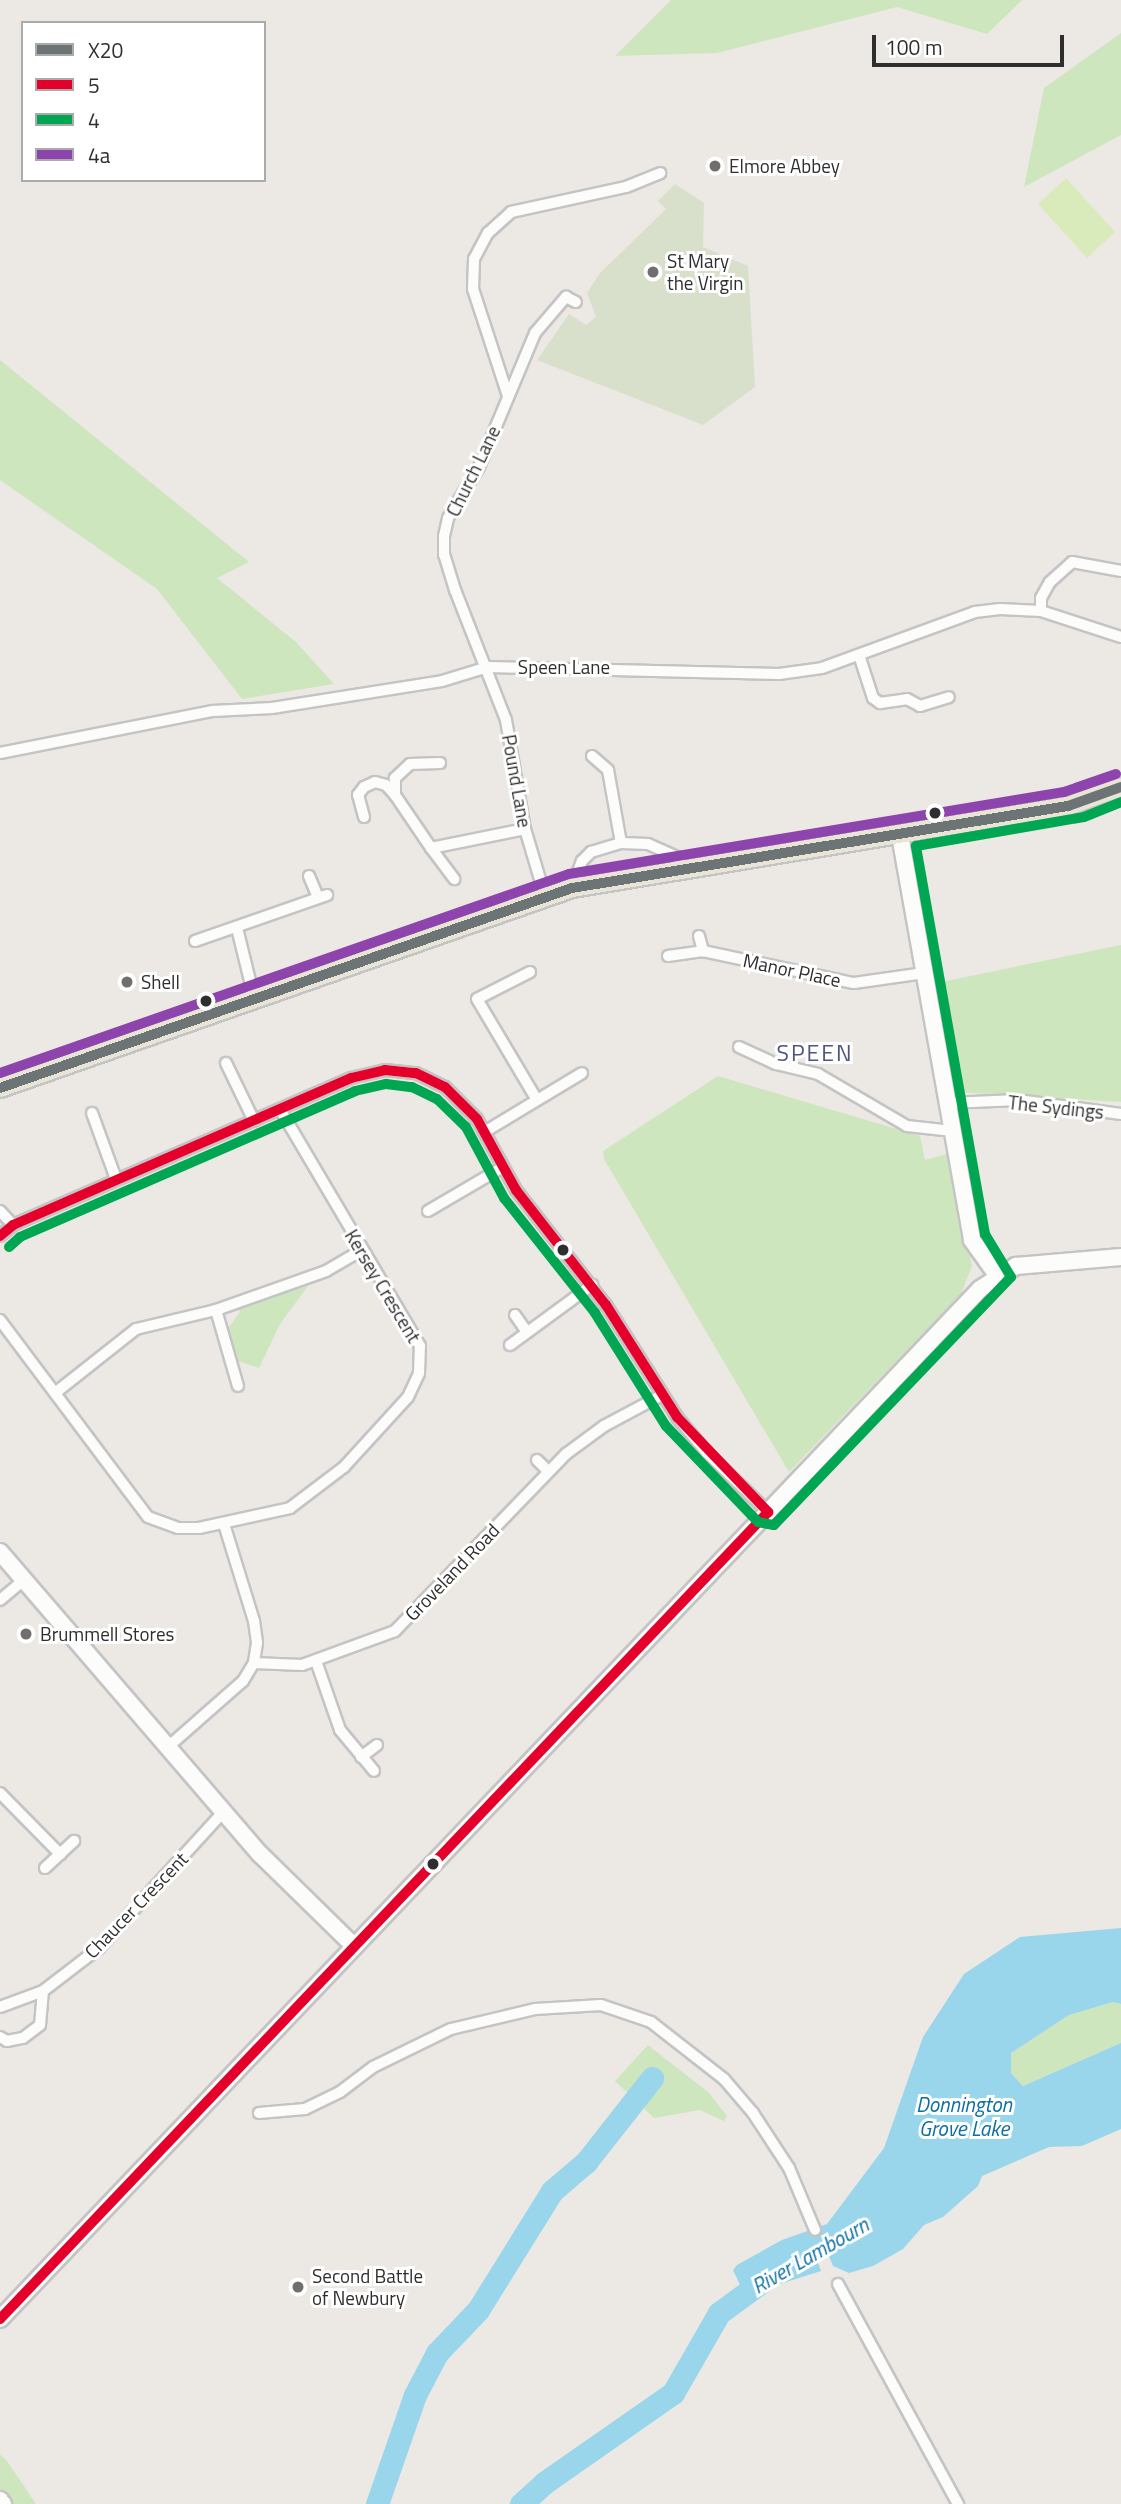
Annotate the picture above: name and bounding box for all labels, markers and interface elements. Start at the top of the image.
legend [21,21,266,182]
scale bar [876,21,1068,65]
text: 100 m [885,31,942,63]
text: X20 [88,34,123,66]
text: 5 [88,69,100,101]
text: 4 [88,104,100,136]
text: 4a [88,139,110,171]
place label: Elmore Abbey [729,155,840,177]
marker: Elmore Abbey [707,158,723,174]
place label: St Mary the Virgin [667,250,743,294]
marker: St Mary the Virgin [645,264,661,280]
street label: Church Lane [441,422,505,520]
street label: Speen Lane [518,656,610,678]
street label: Pound Lane [498,733,536,829]
unlabelled marker [928,806,942,820]
street label: Manor Place [741,949,843,991]
place label: Shell [141,971,180,993]
marker: Shell [119,974,135,990]
unlabelled marker [199,994,213,1008]
district label: SPEEN [777,1039,853,1067]
street label: The Sydings [1007,1091,1105,1123]
street label: Kersey Crescent [340,1225,426,1347]
unlabelled marker [556,1243,570,1257]
street label: Groveland Road [400,1519,504,1625]
place label: Brummell Stores [40,1623,174,1645]
marker: Brummell Stores [18,1626,34,1642]
street label: Chaucer Crescent [80,1847,192,1963]
unlabelled marker [426,1857,440,1871]
water label: Donnington Grove Lake [916,2091,1012,2141]
water label: River Lambourn [747,2211,873,2299]
place label: Second Battle of Newbury [312,2265,423,2309]
marker: Second Battle of Newbury [290,2279,306,2295]

